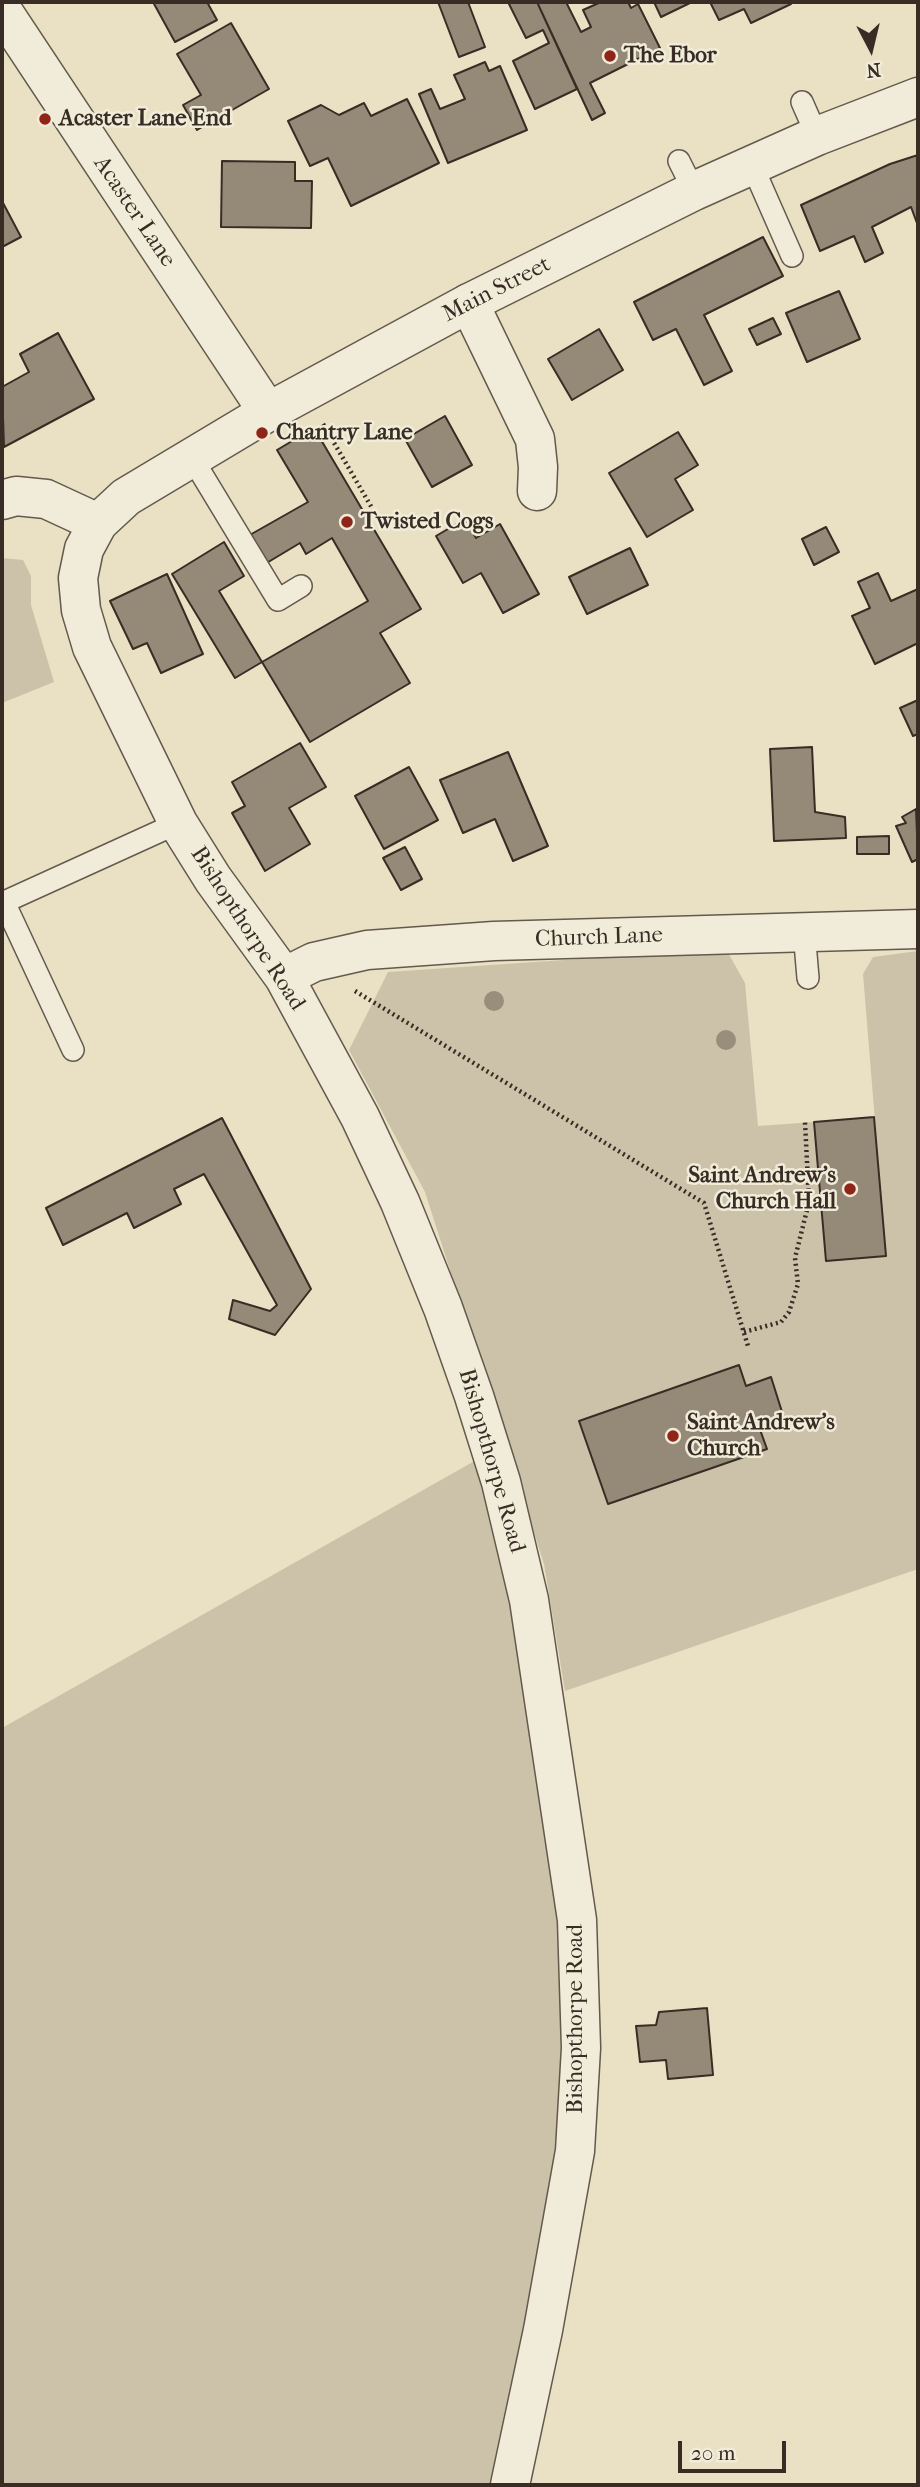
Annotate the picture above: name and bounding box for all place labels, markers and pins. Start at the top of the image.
place label: The Ebor [624,42,716,70]
marker: The Ebor [602,48,618,64]
place label: Acaster Lane End [59,105,231,133]
marker: Acaster Lane End [37,111,53,127]
place label: Chantry Lane [276,419,413,447]
marker: Chantry Lane [254,425,270,441]
place label: Twisted Cogs [361,508,493,536]
marker: Twisted Cogs [339,514,355,530]
place label: Saint Andrew's Church Hall [688,1162,836,1216]
marker: Saint Andrew's Church Hall [842,1181,858,1197]
place label: Saint Andrew's Church [687,1409,835,1463]
marker: Saint Andrew's Church [665,1428,681,1444]

